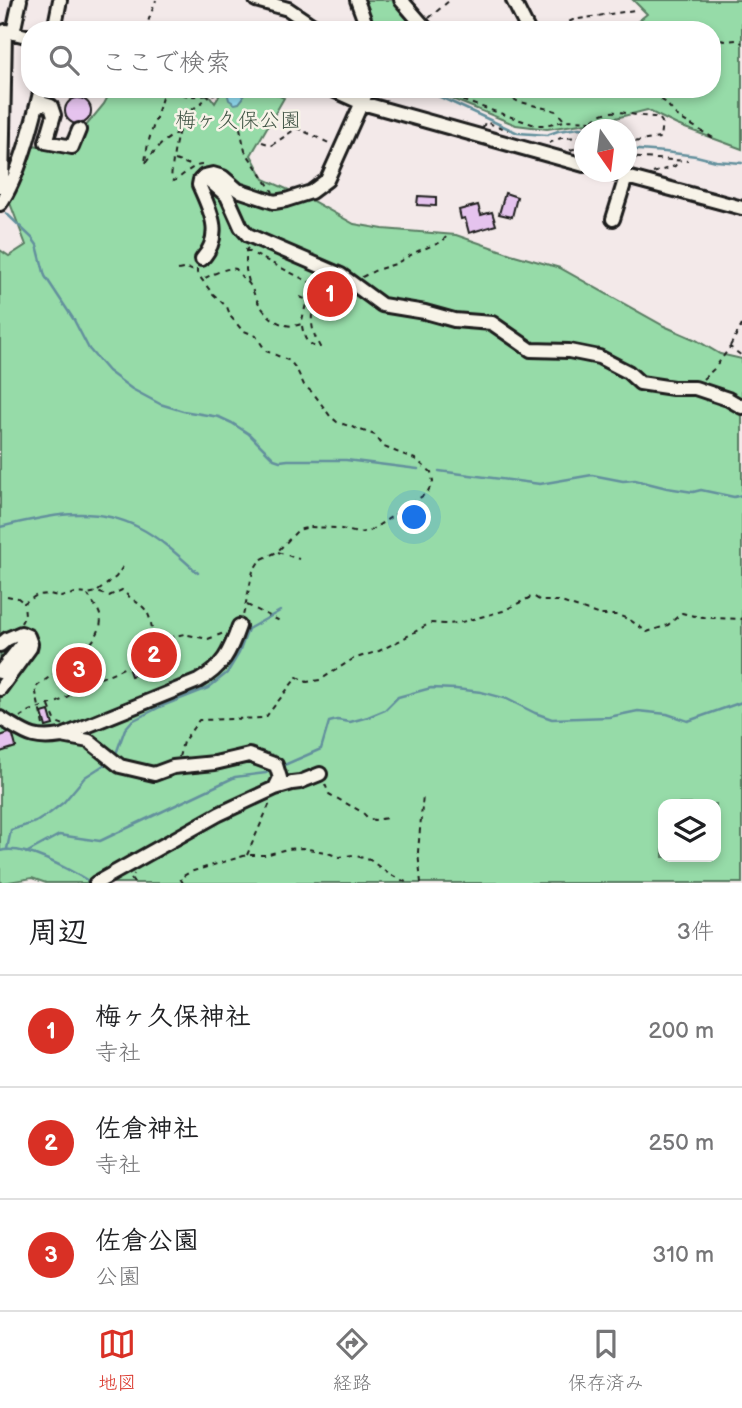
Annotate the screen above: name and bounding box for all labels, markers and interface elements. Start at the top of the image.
search box [21,21,721,98]
icon: search [45,41,83,79]
text: ここで検索 [101,48,231,79]
park label: 梅ヶ久保公園 [175,108,301,133]
north arrow [574,119,637,182]
pin: 1 [307,268,353,320]
your location [397,500,431,534]
pin: 2 [131,629,177,681]
pin: 3 [56,644,102,696]
map controls [658,799,721,862]
button: layers [658,799,721,862]
text: 周辺 [28,915,88,951]
text: 3件 [677,918,714,946]
text: 梅ヶ久保神社 [95,1002,251,1033]
text: 1 [46,1017,56,1045]
text: 200 m [648,1017,714,1045]
text: 寺社 [95,1039,141,1067]
text: 佐倉神社 [95,1114,199,1145]
text: 2 [44,1129,58,1157]
text: 250 m [648,1129,714,1157]
text: 寺社 [95,1151,141,1179]
text: 佐倉公園 [95,1226,199,1257]
text: 3 [44,1241,58,1269]
text: 310 m [652,1241,714,1269]
text: 公園 [95,1263,141,1291]
tab: 地図 [98,1325,136,1395]
tab: 経路 [333,1325,371,1395]
tab: 保存済み [568,1325,644,1395]

